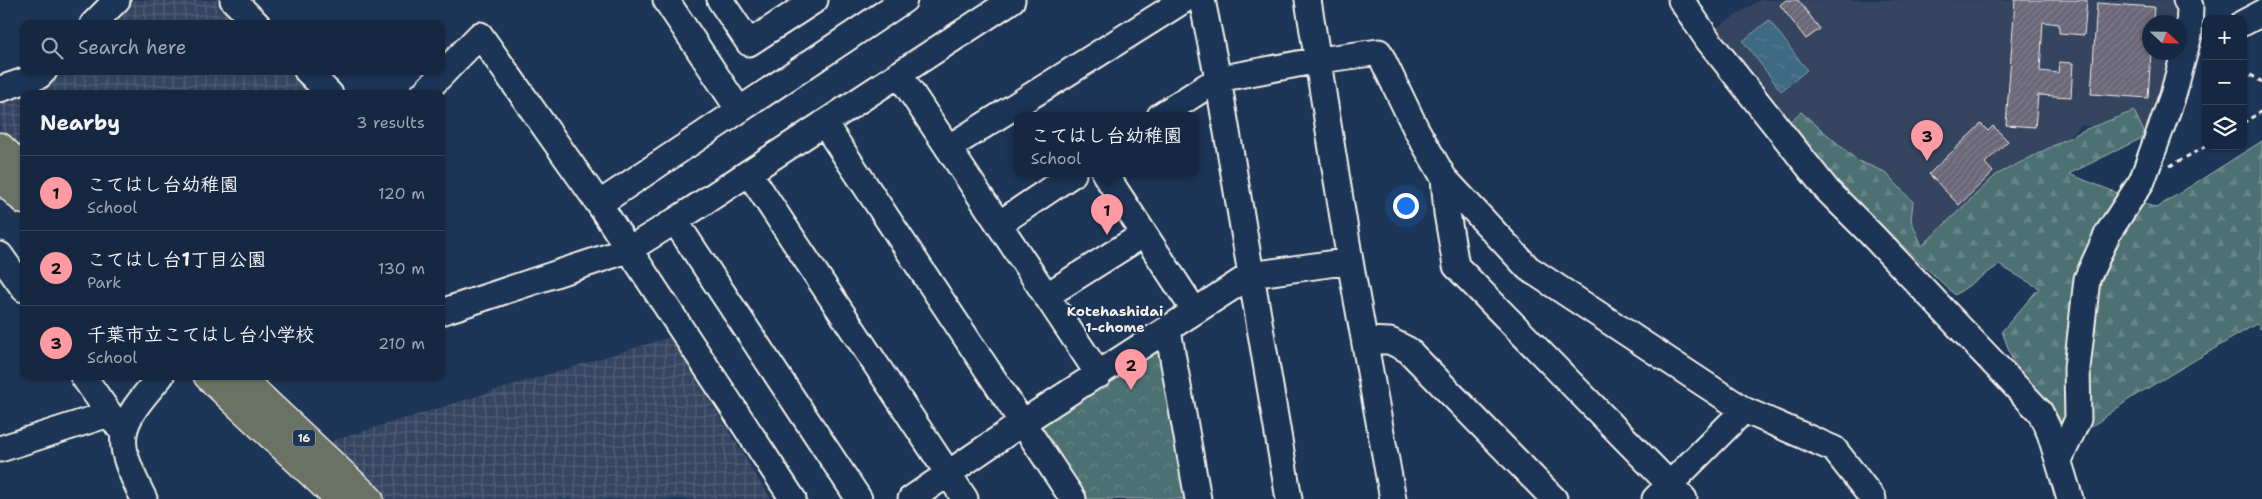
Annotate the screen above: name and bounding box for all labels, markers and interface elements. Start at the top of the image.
north arrow [2142,15,2187,60]
map controls [2202,15,2247,150]
button: + [2202,15,2247,60]
search box [20,20,445,75]
icon: search [38,34,66,62]
text: Search here [78,35,187,60]
button: − [2202,60,2247,105]
button: layers [2202,105,2247,150]
text: Nearby [40,109,120,137]
text: 3 results [356,112,425,133]
popup [1014,112,1199,177]
pin: 3 [1911,120,1943,161]
text: こてはし台幼稚園 [1031,123,1182,148]
text: School [1031,148,1081,169]
text: こてはし台幼稚園 [87,172,239,197]
text: 1 [52,183,60,204]
text: 120 m [378,183,425,204]
your location [1393,193,1419,219]
pin: 1 [1091,194,1123,235]
text: School [87,197,137,218]
text: こてはし台1丁目公園 [87,247,266,272]
text: 2 [50,258,62,279]
text: 130 m [378,258,425,279]
text: Park [87,272,121,293]
district label: Kotehashidai 1-chome [1067,302,1163,336]
text: 千葉市立こてはし台小学校 [87,322,315,347]
text: 3 [50,333,62,354]
text: 210 m [378,333,425,354]
text: School [87,347,137,368]
pin: 2 [1115,349,1147,390]
road number: 16 [293,429,315,446]

